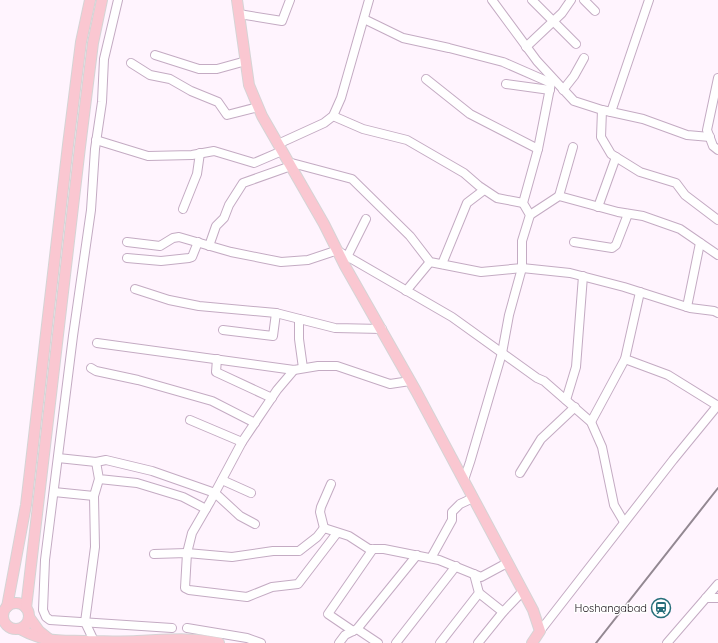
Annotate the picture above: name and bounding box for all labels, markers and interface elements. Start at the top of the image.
station icon: Hoshangabad [650,597,672,619]
place label: Hoshangabad [575,601,647,615]

